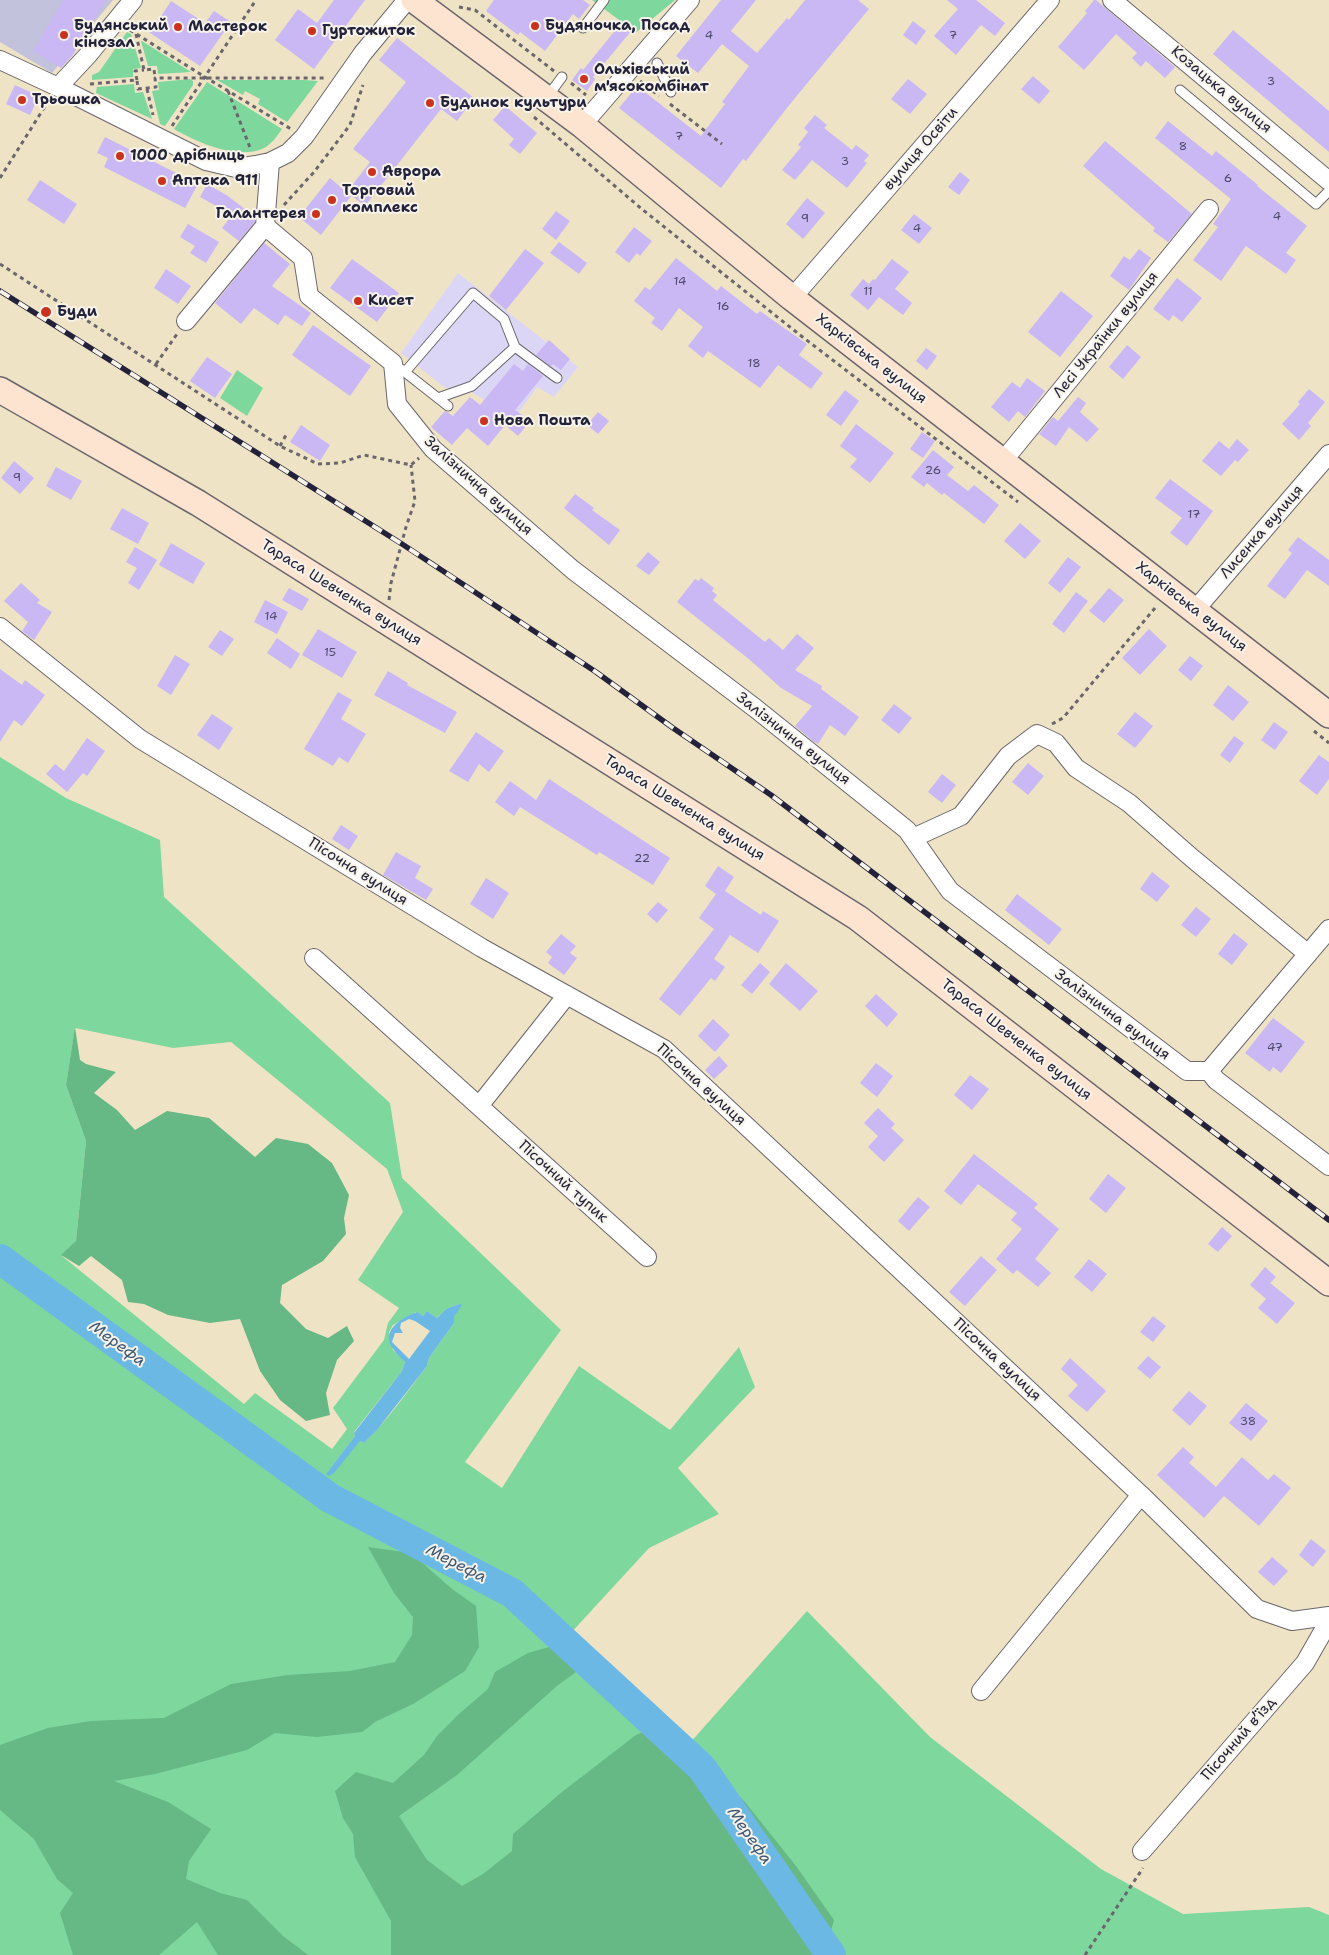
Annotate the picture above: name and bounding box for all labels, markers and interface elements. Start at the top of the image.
place label: Будянський кінозал [74,17,168,52]
place label: Будяночка, Посад [545,17,690,35]
place label: Мастерок [188,18,267,36]
marker: Будяночка, Посад [529,20,541,32]
marker: Мастерок [172,21,184,33]
place label: Гуртожиток [322,22,415,40]
marker: Гуртожиток [306,25,318,37]
marker: Будянський кінозал [58,29,70,41]
house number: 4 [705,29,713,43]
house number: 7 [949,29,957,43]
street label: Козацька вулиця [1167,43,1275,137]
place label: Ольхівський м'ясокомбінат [594,61,709,96]
marker: Ольхівський м'ясокомбінат [578,73,590,85]
house number: 3 [1267,75,1275,89]
place label: Трьошка [32,91,100,109]
marker: Трьошка [16,94,28,106]
place label: Будинок культури [440,94,587,112]
marker: Будинок культури [424,97,436,109]
street label: вулиця Освіти [880,104,962,194]
house number: 7 [675,130,683,144]
house number: 8 [1179,140,1187,154]
place label: 1000 дрібниць [130,147,245,165]
marker: 1000 дрібниць [114,150,126,162]
house number: 3 [841,155,849,169]
place label: Аврора [382,163,441,181]
marker: Аврора [366,166,378,178]
place label: Аптека 911 [172,172,258,190]
house number: 6 [1224,172,1232,186]
marker: Аптека 911 [156,175,168,187]
place label: Торговий комплекс [342,182,418,217]
marker: Торговий комплекс [326,194,338,206]
place label: Галантерея [216,205,306,223]
marker: Галантерея [310,208,322,220]
house number: 4 [1273,210,1281,224]
house number: 9 [801,212,809,226]
house number: 4 [913,222,921,236]
street label: Лесі Українки вулиця [1050,268,1162,402]
house number: 14 [674,275,686,289]
house number: 11 [863,285,873,299]
place label: Кисет [368,292,414,310]
marker: Кисет [352,295,364,307]
house number: 16 [716,300,730,314]
place label: Буди [57,303,97,321]
marker: Буди [39,305,53,319]
street label: Харківська вулиця [812,310,930,408]
house number: 18 [747,357,761,371]
place label: Нова Пошта [494,412,591,430]
marker: Нова Пошта [478,415,490,427]
street label: Залізнична вулиця [420,433,536,539]
house number: 26 [925,464,941,478]
house number: 9 [13,471,21,485]
street label: Лисенка вулиця [1216,481,1308,583]
house number: 17 [1188,508,1200,522]
street label: Тараса Шевченка вулиця [257,536,425,650]
street label: Харківська вулиця [1132,558,1250,656]
house number: 14 [265,610,277,624]
house number: 15 [324,646,336,660]
street label: Залізнична вулиця [732,689,854,789]
street label: Тараса Шевченка вулиця [600,751,768,865]
street label: Пісочна вулиця [305,834,411,910]
house number: 22 [634,852,650,866]
street label: Залізнична вулиця [1051,966,1173,1064]
street label: Тараса Шевченка вулиця [937,976,1095,1104]
street label: Пісочна вулиця [653,1040,749,1130]
house number: 47 [1267,1041,1283,1055]
street label: Пісочний тупик [515,1137,611,1227]
street label: Пісочна вулиця [949,1315,1045,1405]
water label: Мерефа [85,1317,149,1371]
house number: 38 [1240,1415,1256,1429]
water label: Мерефа [423,1541,489,1587]
street label: Пісочний в’їзд [1198,1694,1280,1784]
water label: Мерефа [722,1804,776,1868]

